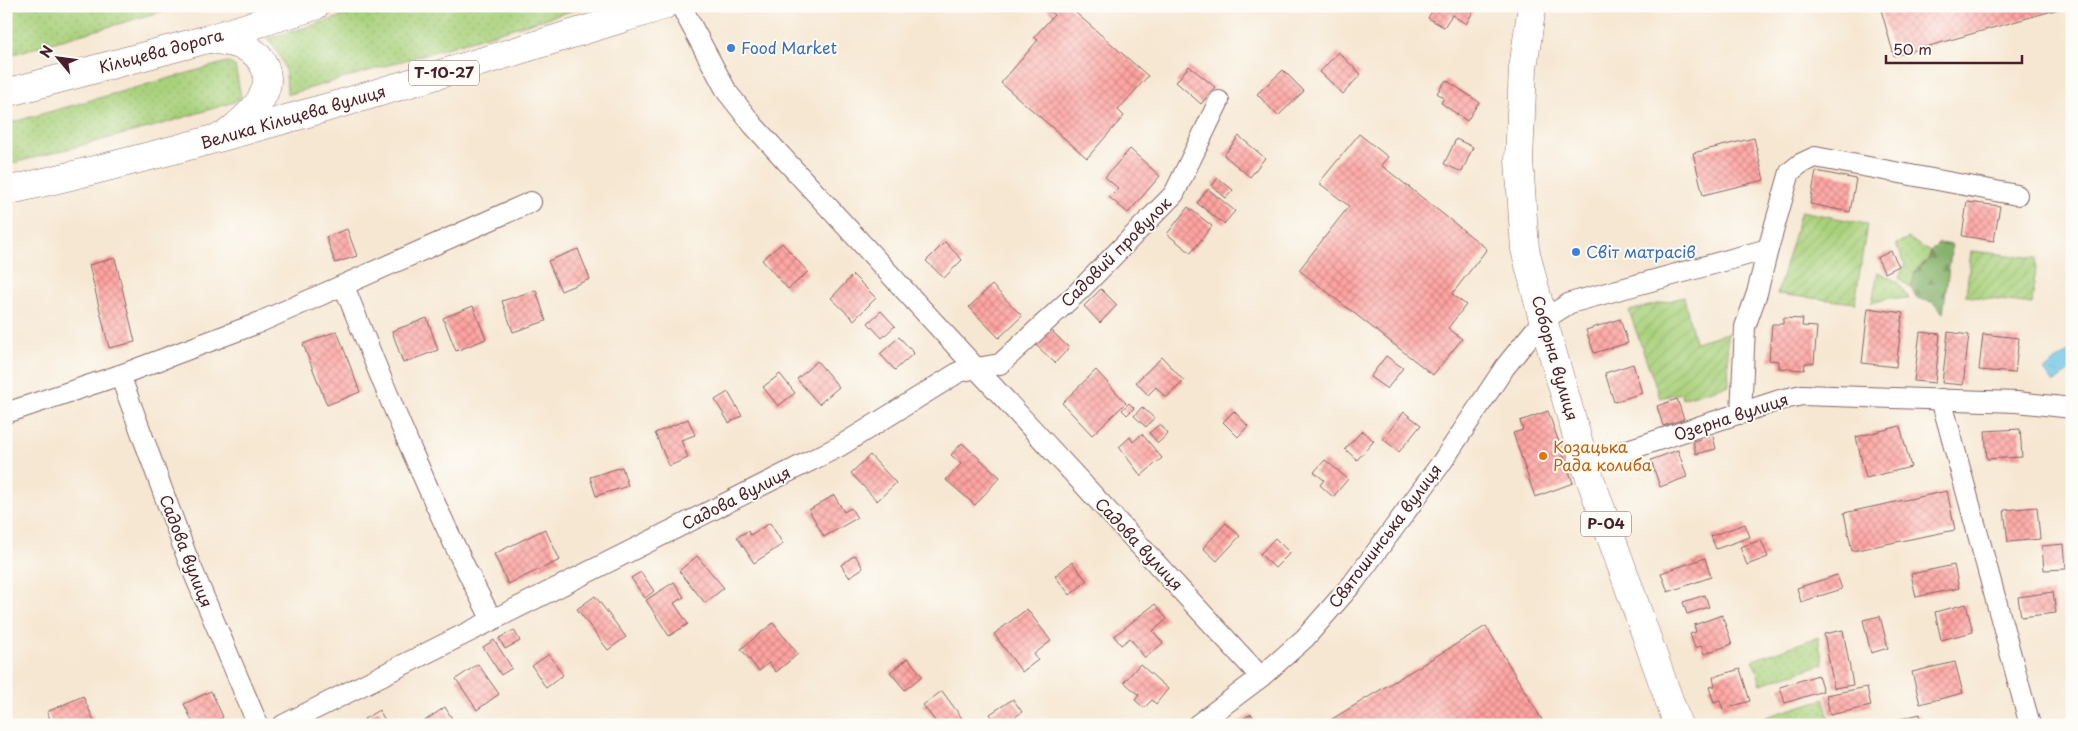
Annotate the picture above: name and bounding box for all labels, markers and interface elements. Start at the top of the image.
street label: Кільцева дорога [96,22,226,78]
north arrow [32,32,82,82]
scale bar [1886,32,2022,64]
place label: Food Market [741,35,837,59]
text: 50 m [1893,37,1932,60]
text: N [34,42,58,61]
marker: Food Market [725,42,737,54]
road number: Т-10-27 [409,60,479,86]
street label: Велика Кільцева вулиця [197,78,388,154]
street label: Садовий провулок [1055,190,1176,312]
place label: Світ матрасів [1586,239,1696,263]
marker: Світ матрасів [1570,246,1582,258]
street label: Соборна вулиця [1527,292,1585,423]
street label: Озерна вулиця [1670,386,1791,446]
place label: Козацька Рада колиба [1553,434,1652,476]
marker: Козацька Рада колиба [1537,450,1549,462]
street label: Святошинська вулиця [1322,458,1447,613]
street label: Садова вулиця [677,459,794,535]
street label: Садова вулиця [154,491,220,611]
street label: Садова вулиця [1090,491,1189,595]
road number: Р-04 [1581,512,1631,536]

